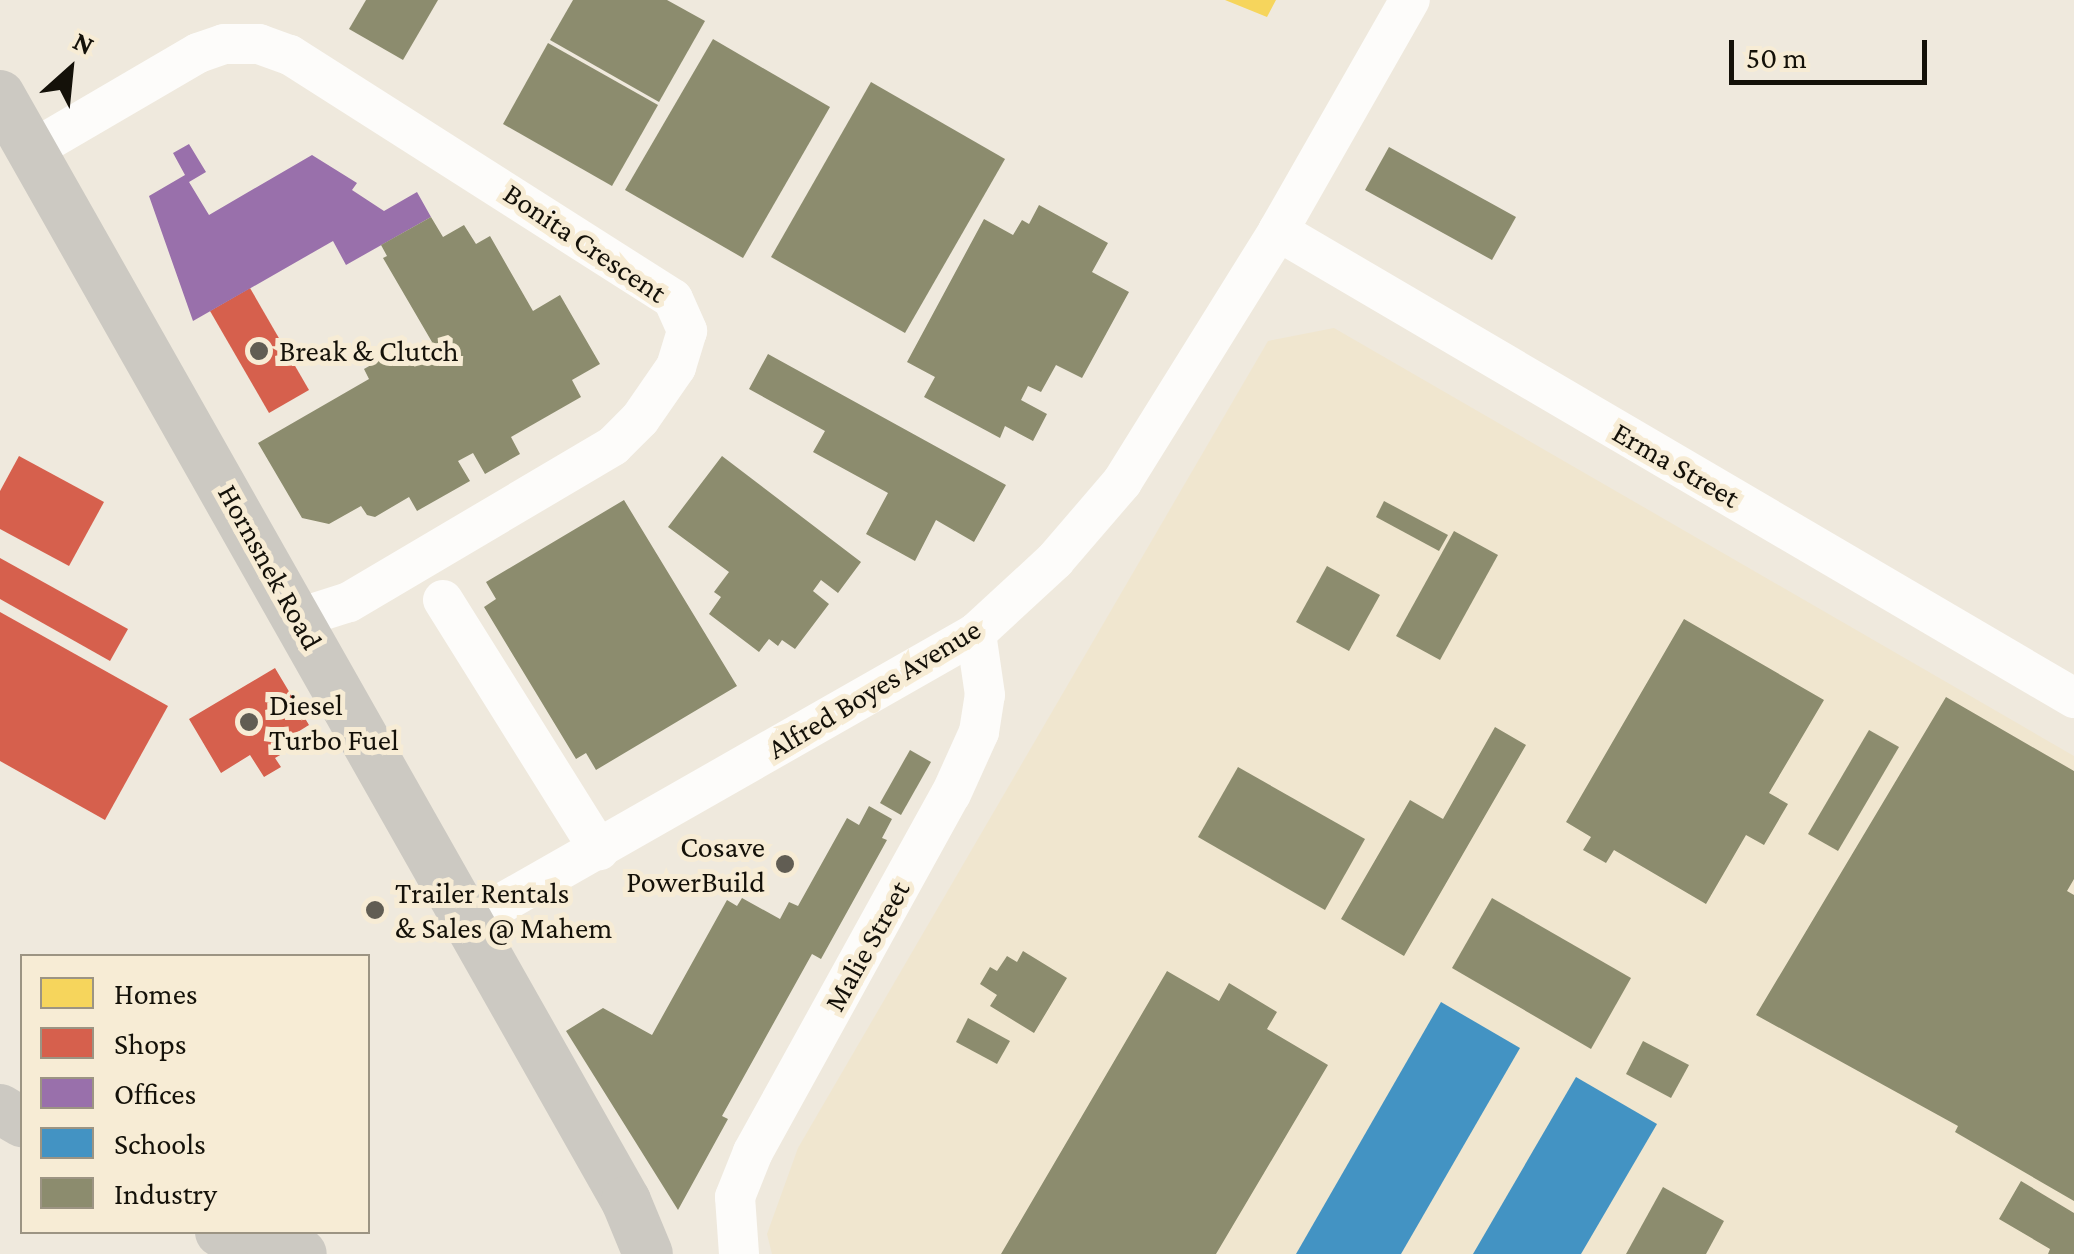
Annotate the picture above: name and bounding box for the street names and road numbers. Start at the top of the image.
street label: Bonita Crescent [497,175,673,311]
street label: Erma Street [1606,414,1746,516]
street label: Hornsnek Road [210,478,330,656]
street label: Alfred Boyes Avenue [761,611,987,767]
street label: Malie Street [816,874,918,1018]

